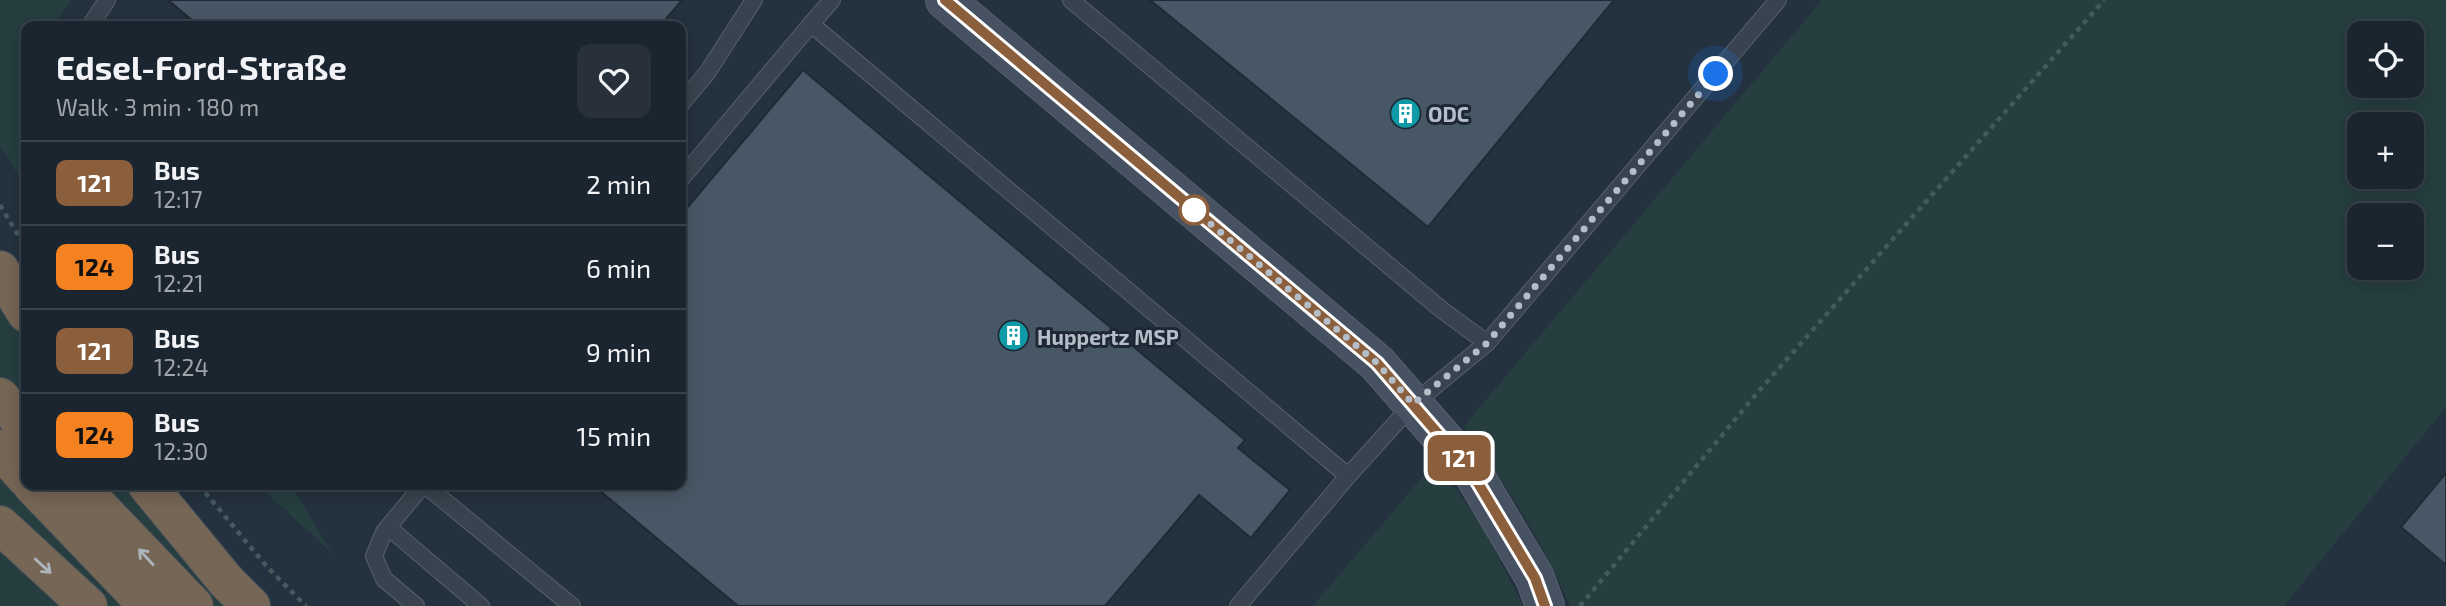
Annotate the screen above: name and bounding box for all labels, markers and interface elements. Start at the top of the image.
map controls [2347,21,2424,280]
button: locate [2347,21,2424,98]
button: heart [577,44,651,118]
text: Edsel-Ford-Straße [56,47,347,87]
your location [1698,56,1733,91]
text: Walk · 3 min · 180 m [56,93,259,121]
building icon: ODC [1388,96,1422,130]
place label: ODC [1428,101,1469,126]
button: + [2347,112,2424,189]
text: Bus [154,154,200,185]
text: 121 [77,168,112,197]
text: 2 min [586,168,651,199]
text: 12:17 [154,185,202,213]
unlabelled marker [1179,195,1209,225]
button: − [2347,203,2424,280]
text: Bus [154,238,200,269]
text: 124 [75,252,114,281]
text: 6 min [586,252,651,283]
text: 12:21 [154,269,204,297]
building icon: Huppertz MSP [997,319,1031,353]
text: Bus [154,322,200,353]
place label: Huppertz MSP [1037,324,1179,349]
text: 121 [77,336,112,365]
text: 9 min [586,336,651,367]
text: 12:24 [154,353,209,381]
text: Bus [154,406,200,437]
text: 124 [75,420,114,449]
text: 15 min [577,420,651,451]
line badge: 121 [1419,435,1499,481]
text: 12:30 [154,437,208,465]
text: 121 [1442,443,1476,472]
one-way arrow [138,548,154,566]
one-way arrow [34,558,52,574]

